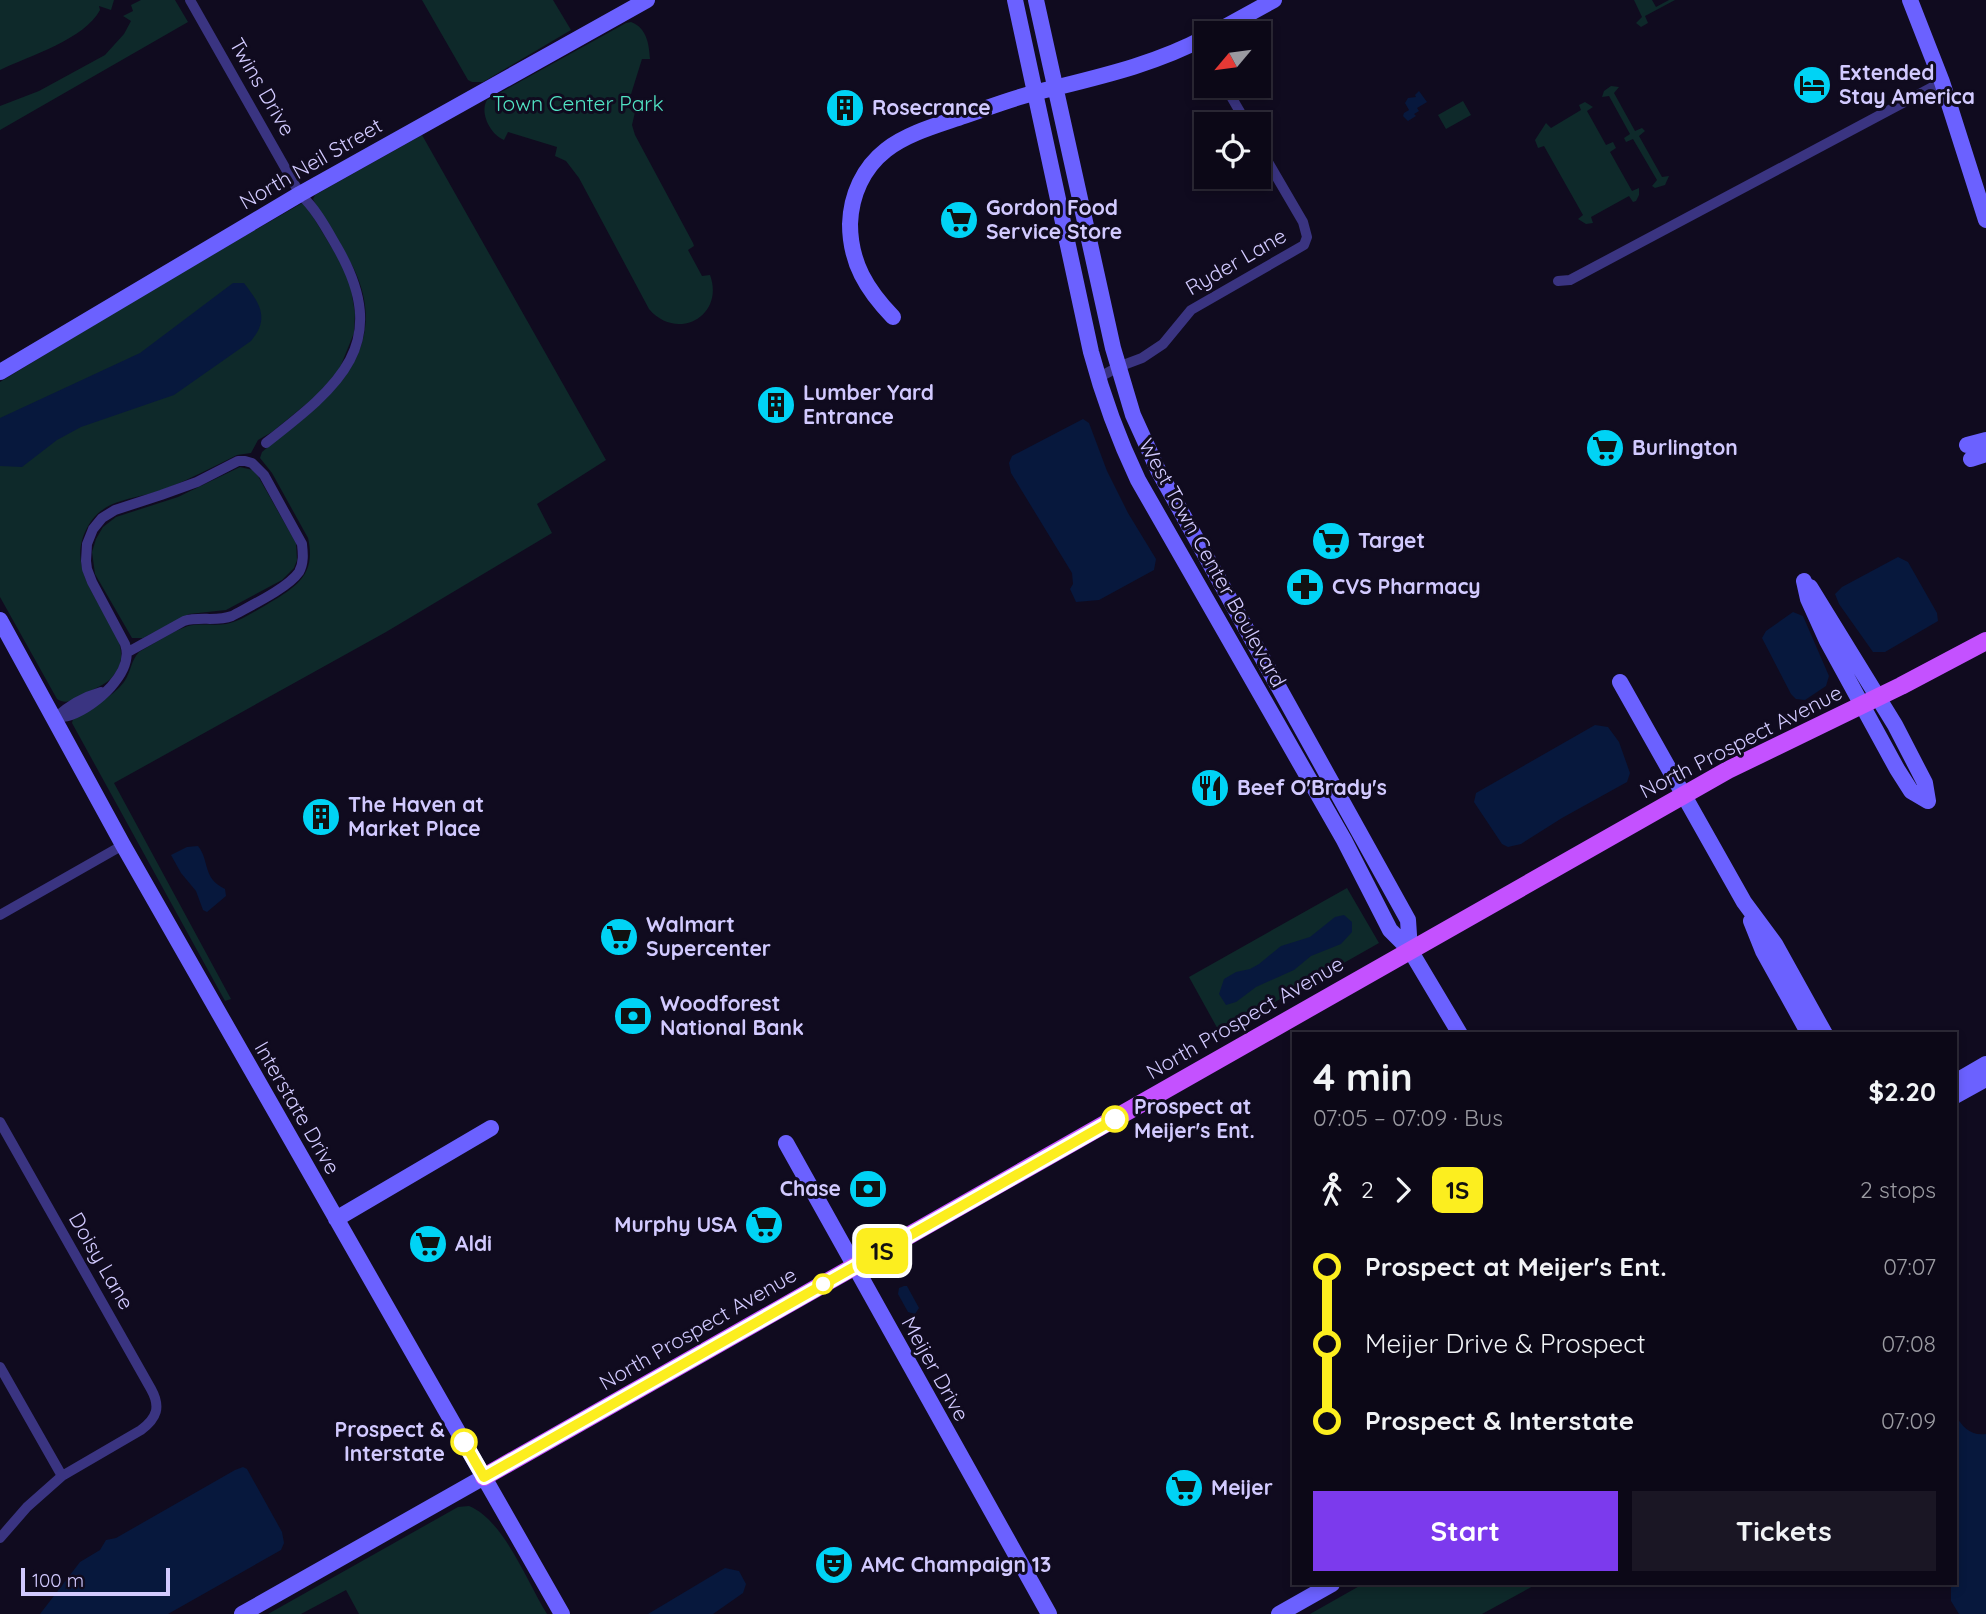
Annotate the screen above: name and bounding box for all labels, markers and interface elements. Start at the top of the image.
north arrow [1194,21,1270,98]
map controls [1194,21,1271,189]
street label: Twins Drive [224,33,301,140]
place label: Extended Stay America [1839,59,1975,109]
hotel icon: Extended Stay America [1791,64,1833,106]
building icon: Rosecrance [824,87,866,129]
park label: Town Center Park [492,90,664,116]
place label: Rosecrance [872,94,991,120]
street label: North Neil Street [235,112,386,215]
button: locate [1194,112,1271,189]
place label: Gordon Food Service Store [986,194,1122,244]
supermarket icon: Gordon Food Service Store [938,199,980,241]
street label: Ryder Lane [1180,222,1291,300]
place label: Lumber Yard Entrance [803,379,934,429]
building icon: Lumber Yard Entrance [755,384,797,426]
supermarket icon: Burlington [1584,427,1626,469]
street label: West Town Center Boulevard [1134,434,1292,691]
place label: Burlington [1632,434,1738,460]
supermarket icon: Target [1310,520,1352,562]
place label: Target [1358,527,1425,553]
pharmacy icon: CVS Pharmacy [1284,566,1326,608]
place label: CVS Pharmacy [1332,573,1481,599]
street label: North Prospect Avenue [1635,679,1846,803]
restaurant icon: Beef O'Brady's [1189,767,1231,809]
place label: Beef O'Brady's [1237,774,1387,800]
place label: The Haven at Market Place [348,791,484,841]
building icon: The Haven at Market Place [300,796,342,838]
place label: Walmart Supercenter [646,911,771,961]
supermarket icon: Walmart Supercenter [598,916,640,958]
street label: North Prospect Avenue [1141,950,1348,1084]
place label: Woodforest National Bank [660,990,804,1040]
bank icon: Woodforest National Bank [612,995,654,1037]
street label: Interstate Drive [249,1036,346,1179]
text: 4 min [1313,1053,1413,1101]
text: $2.20 [1868,1075,1936,1108]
place label: Prospect at Meijer's Ent. [1134,1093,1255,1143]
text: 07:05 – 07:09 · Bus [1313,1103,1503,1132]
marker: Prospect at Meijer's Ent. [1102,1106,1128,1132]
bank icon: Chase [847,1168,889,1210]
icon: walk [1313,1171,1351,1209]
icon: forward [1384,1171,1422,1209]
place label: Chase [780,1175,841,1201]
text: 2 [1361,1175,1374,1204]
text: 1S [1446,1175,1469,1205]
text: 2 stops [1860,1175,1936,1204]
supermarket icon: Murphy USA [743,1204,785,1246]
street label: Doisy Lane [64,1207,140,1314]
place label: Murphy USA [614,1211,738,1237]
supermarket icon: Aldi [407,1223,449,1265]
line badge: 1S [850,1228,914,1274]
place label: Aldi [455,1230,492,1256]
text: 1S [870,1236,894,1266]
text: Prospect at Meijer's Ent. [1365,1250,1667,1283]
text: 07:07 [1883,1252,1936,1281]
street label: North Prospect Avenue [594,1261,801,1395]
unlabelled marker [813,1274,833,1294]
street label: Meijer Drive [896,1312,975,1425]
text: Meijer Drive & Prospect [1365,1327,1646,1360]
text: 07:08 [1881,1329,1936,1358]
text: Prospect & Interstate [1365,1404,1634,1437]
text: 07:09 [1881,1406,1936,1435]
place label: Prospect & Interstate [335,1416,445,1466]
marker: Prospect & Interstate [451,1429,477,1455]
supermarket icon: Meijer [1163,1467,1205,1509]
place label: Meijer [1211,1474,1273,1500]
button: Start [1313,1491,1618,1571]
button: Tickets [1632,1491,1936,1571]
theatre icon: AMC Champaign 13 [813,1544,855,1586]
place label: AMC Champaign 13 [861,1551,1051,1577]
scale bar [21,1565,170,1597]
text: 100 m [32,1568,84,1592]

